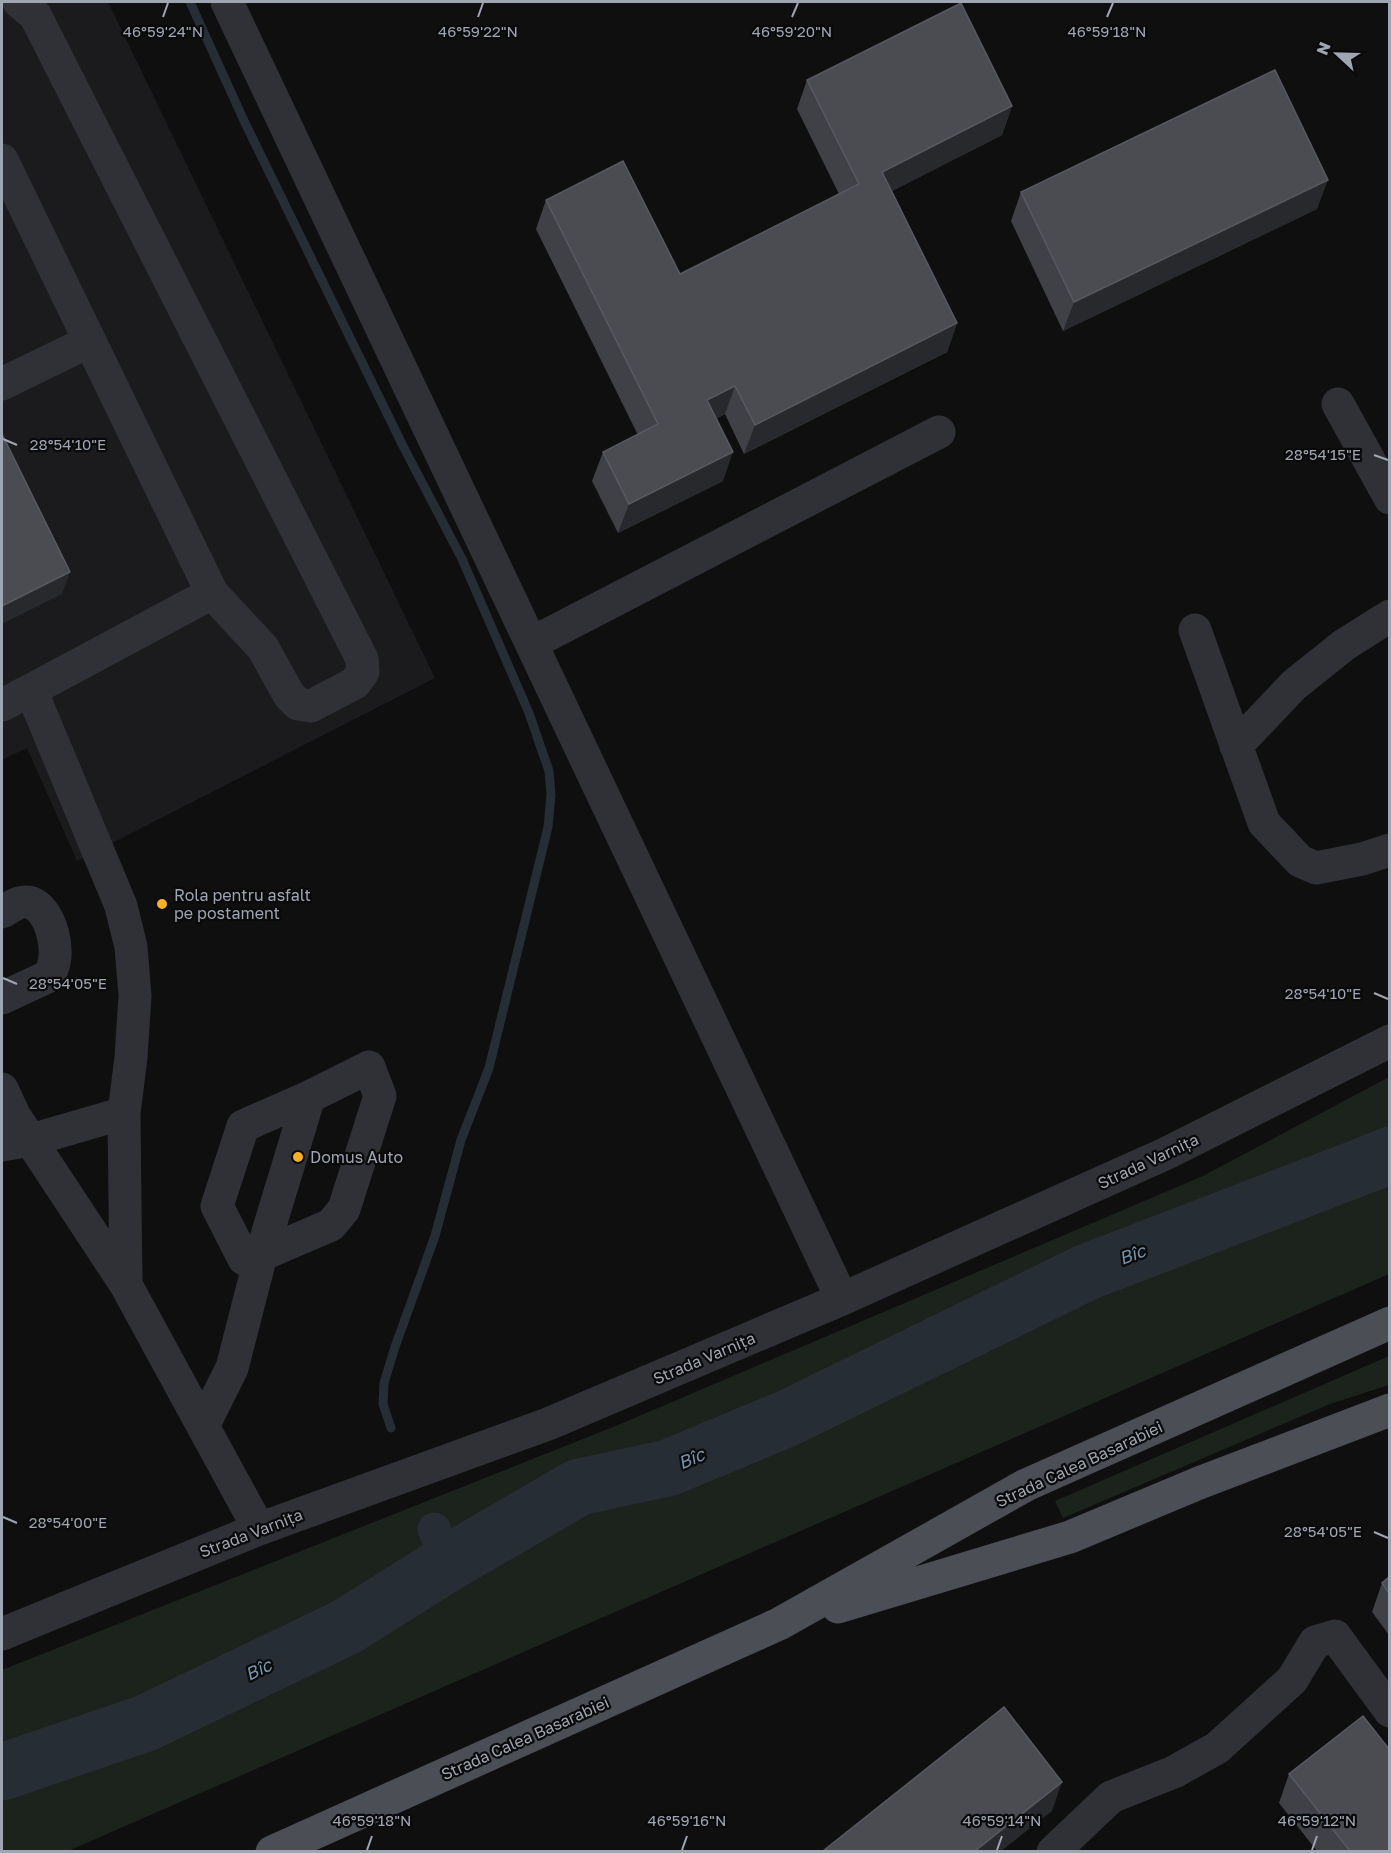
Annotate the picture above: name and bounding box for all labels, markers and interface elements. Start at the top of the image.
text: 46°59'24"N [123,22,203,40]
text: 46°59'22"N [438,22,518,40]
text: 46°59'20"N [752,22,832,40]
text: 46°59'18"N [1068,22,1146,40]
north arrow [1307,24,1367,84]
text: N [1312,39,1335,58]
text: 28°54'10"E [30,435,106,453]
text: 28°54'15"E [1285,445,1361,463]
place label: Rola pentru asfalt pe postament [174,885,311,923]
marker: Rola pentru asfalt pe postament [155,897,169,911]
text: 28°54'05"E [29,974,107,992]
text: 28°54'10"E [1285,984,1361,1002]
street label: Strada Varnița [1094,1129,1202,1193]
place label: Domus Auto [310,1147,403,1167]
marker: Domus Auto [291,1150,305,1164]
water label: Bîc [1116,1239,1150,1269]
street label: Strada Varnița [650,1328,758,1388]
street label: Strada Calea Basarabiei [992,1417,1166,1511]
water label: Bîc [674,1442,709,1473]
street label: Strada Varnița [197,1504,305,1562]
text: 28°54'00"E [29,1513,107,1531]
text: 28°54'05"E [1284,1522,1362,1540]
water label: Bîc [241,1653,276,1685]
street label: Strada Calea Basarabiei [438,1692,612,1784]
text: 46°59'18"N [333,1811,411,1829]
text: 46°59'16"N [648,1811,726,1829]
text: 46°59'14"N [963,1811,1041,1829]
text: 46°59'12"N [1278,1811,1356,1829]

